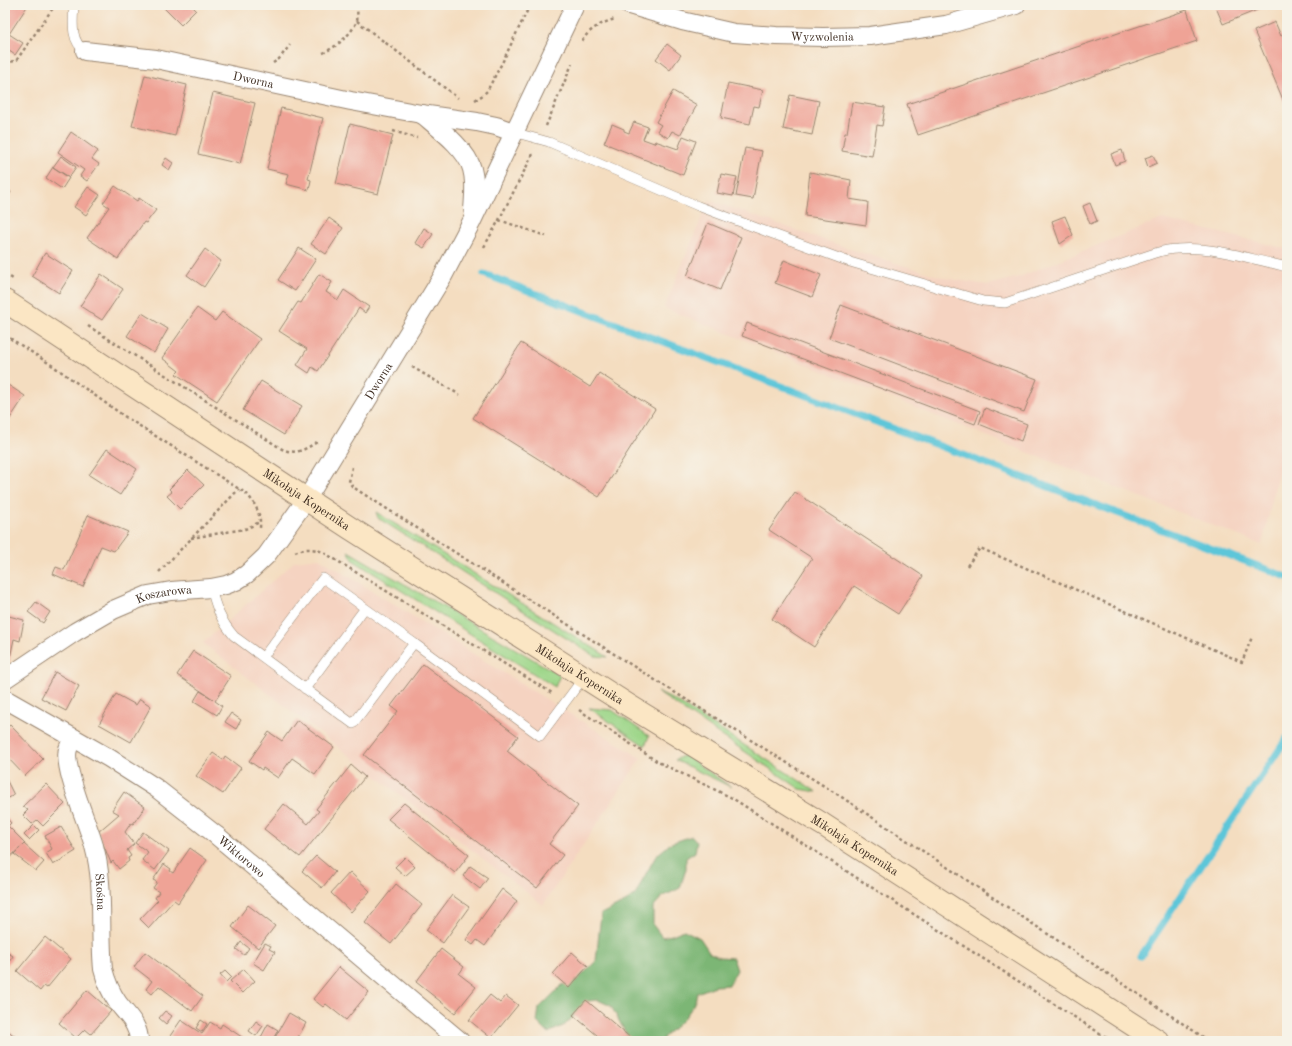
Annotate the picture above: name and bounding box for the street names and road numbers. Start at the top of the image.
street label: Wyzwolenia [790,31,854,44]
street label: Dworna [232,71,275,91]
street label: Dworna [364,361,395,403]
street label: Mikołaja Kopernika [260,467,352,533]
street label: Koszarowa [134,584,192,606]
street label: Mikołaja Kopernika [533,643,625,707]
street label: Mikołaja Kopernika [808,814,900,879]
street label: Wiktorowo [215,834,267,880]
street label: Skośna [92,873,106,910]

